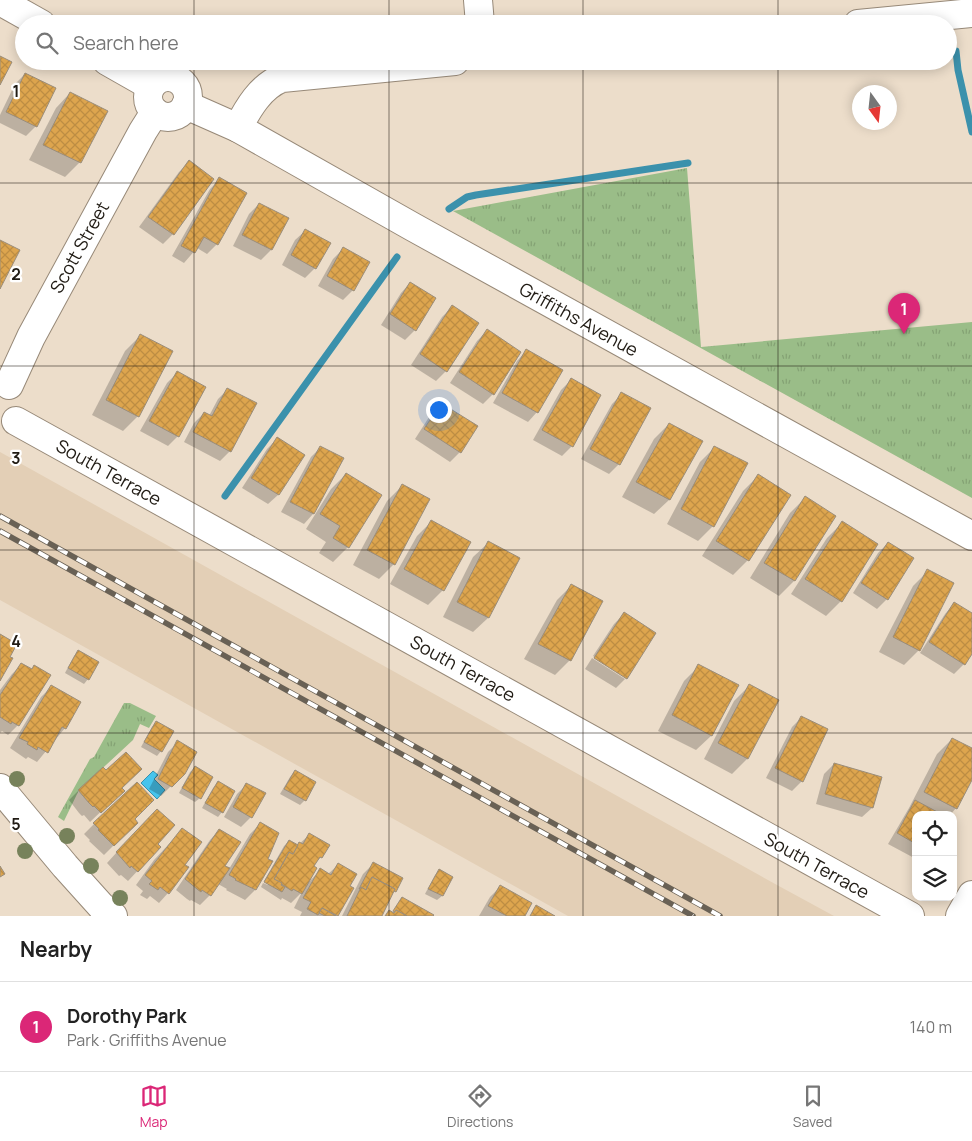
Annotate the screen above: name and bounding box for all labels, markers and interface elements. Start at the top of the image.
search box [15,15,957,70]
icon: search [33,29,61,57]
text: Search here [73,30,179,56]
text: 1 [12,80,20,102]
north arrow [852,85,897,130]
street label: Scott Street [44,197,114,297]
text: 2 [11,263,21,285]
street label: Griffiths Avenue [515,276,643,362]
pin: 1 [888,293,920,334]
your location [426,397,452,423]
street label: South Terrace [52,433,166,511]
text: 3 [11,447,21,469]
street label: South Terrace [406,629,520,707]
text: 4 [11,630,21,652]
map controls [912,811,957,901]
button: locate [912,811,957,856]
text: 5 [11,813,21,835]
street label: South Terrace [760,826,874,904]
button: layers [912,856,957,901]
text: Nearby [20,935,92,963]
text: Dorothy Park [67,1003,186,1029]
text: 1 [32,1016,40,1038]
text: 140 m [910,1016,952,1038]
text: Park · Griffiths Avenue [67,1029,227,1051]
tab: Map [140,1082,168,1131]
tab: Directions [447,1082,513,1131]
tab: Saved [793,1082,832,1131]

